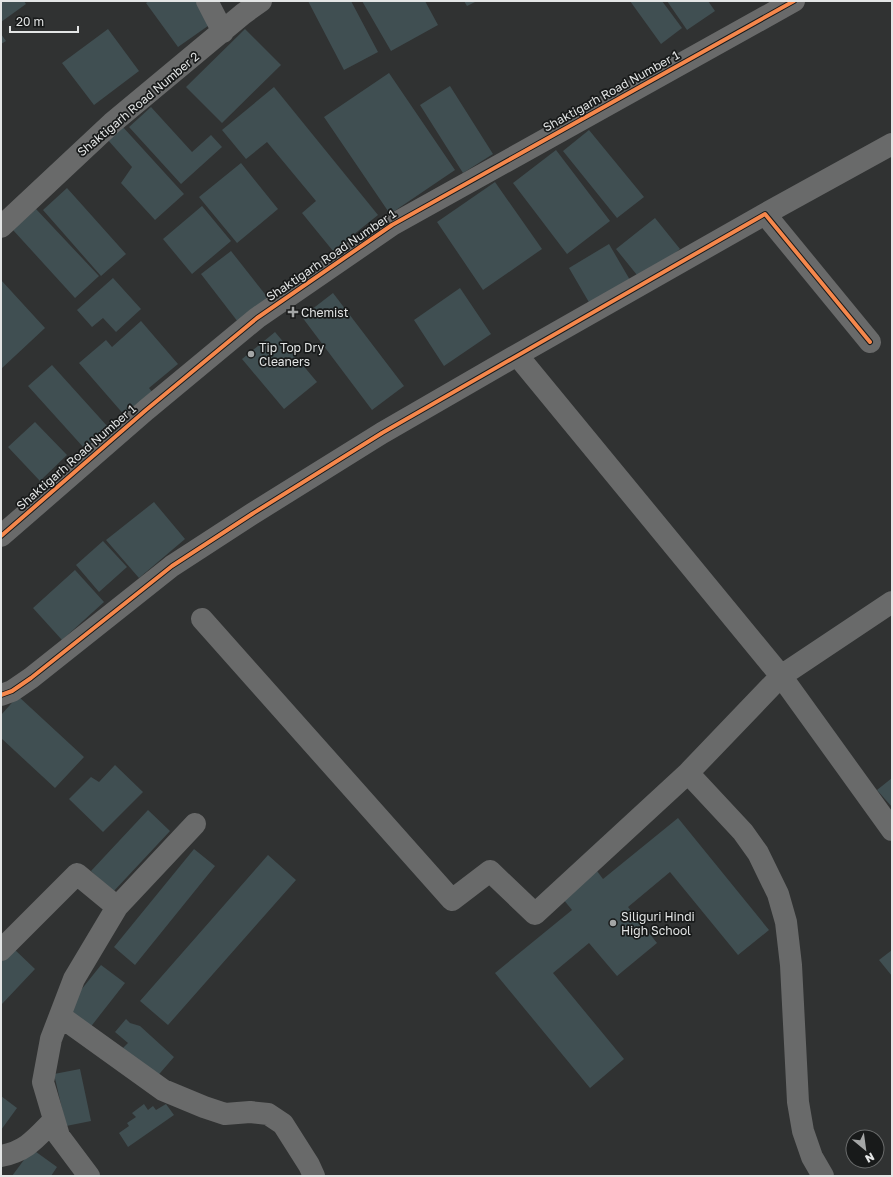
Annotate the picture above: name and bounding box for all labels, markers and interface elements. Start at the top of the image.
scale bar [10,8,78,34]
text: 20 m [16,14,44,29]
street label: Shaktigarh Road Number 1 [540,47,682,135]
street label: Shaktigarh Road Number 2 [74,49,202,159]
street label: Shaktigarh Road Number 1 [263,206,399,304]
place label: Chemist [301,305,349,320]
marker: Chemist [288,307,298,317]
place label: Tip Top Dry Cleaners [259,340,324,369]
marker: Tip Top Dry Cleaners [246,349,256,359]
street label: Shaktigarh Road Number 1 [13,401,139,513]
place label: Siliguri Hindi High School [621,909,695,938]
marker: Siliguri Hindi High School [608,918,618,928]
north arrow [845,1129,885,1169]
text: N [863,1150,877,1166]

